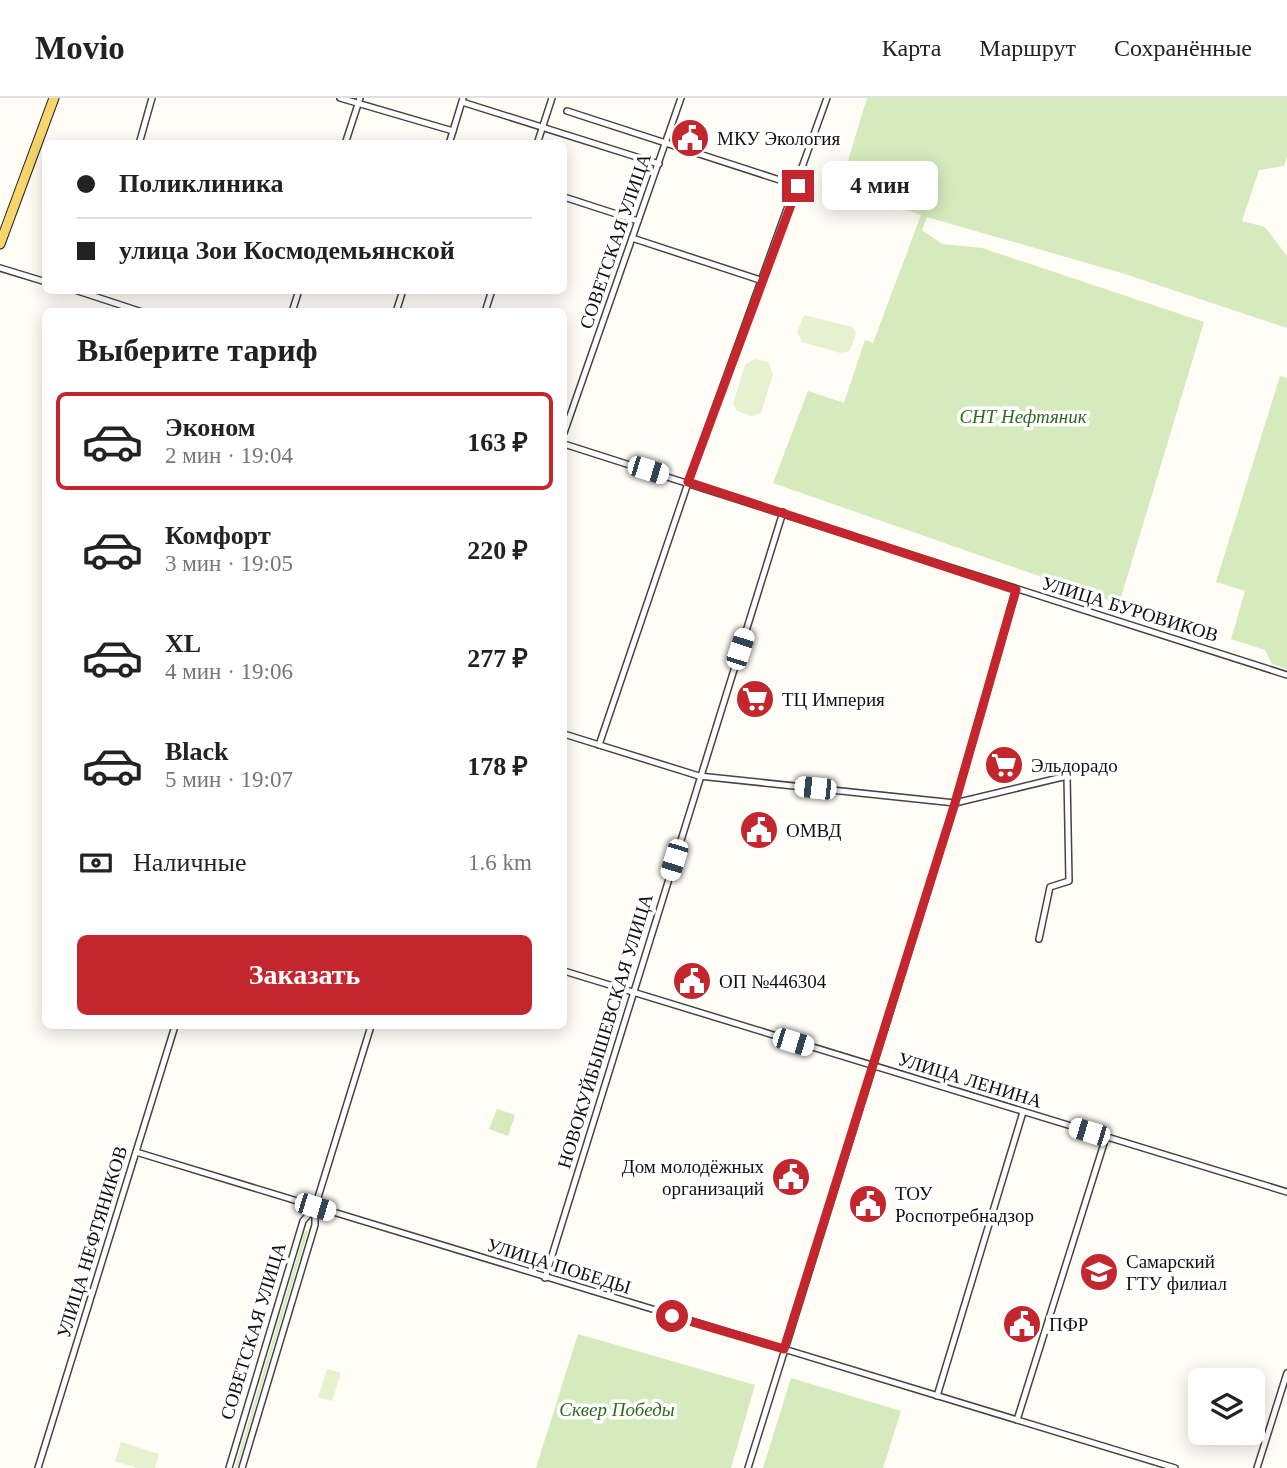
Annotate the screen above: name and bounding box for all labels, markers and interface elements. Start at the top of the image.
text: Movio [35,30,125,66]
text: Карта [882,35,941,61]
text: Маршрут [979,35,1076,61]
text: Сохранённые [1114,35,1252,61]
public building icon: МКУ Экология [669,117,711,159]
place label: МКУ Экология [717,128,840,149]
street label: СОВЕТСКАЯ УЛИЦА [575,150,655,331]
callout: 4 мин [822,162,938,210]
text: Поликлиника [119,169,284,198]
route end [782,170,814,202]
text: 4 мин [850,173,910,198]
text: улица Зои Космодемьянской [119,236,455,265]
text: Выберите тариф [77,332,318,368]
park label: СНТ Нефтяник [959,406,1088,427]
icon: car [81,410,144,473]
text: Эконом [165,413,255,442]
text: 163 ₽ [467,428,528,457]
text: 2 мин · 19:04 [165,443,293,468]
car [625,454,672,486]
icon: car [81,518,144,581]
text: Комфорт [165,521,271,550]
text: 220 ₽ [467,536,528,565]
text: 3 мин · 19:05 [165,551,293,576]
street label: УЛИЦА БУРОВИКОВ [1039,572,1221,646]
icon: car [81,626,144,689]
car [724,626,757,672]
text: XL [165,629,201,658]
text: 277 ₽ [467,644,528,673]
text: 4 мин · 19:06 [165,659,293,684]
supermarket icon: ТЦ Империя [734,678,776,720]
place label: ТЦ Империя [782,689,885,710]
icon: car [81,734,144,797]
text: Black [165,737,229,766]
supermarket icon: Эльдорадо [983,744,1025,786]
text: 178 ₽ [467,752,528,781]
place label: Эльдорадо [1031,755,1118,776]
text: 5 мин · 19:07 [165,767,293,792]
car [794,775,837,801]
public building icon: ОМВД [738,809,780,851]
place label: ОМВД [786,820,842,841]
car [658,837,691,883]
icon: cash [77,844,115,882]
text: Наличные [133,848,246,877]
text: 1.6 km [468,850,532,875]
street label: НОВОКУЙБЫШЕВСКАЯ УЛИЦА [553,891,657,1171]
button: Заказать [77,935,532,1015]
public building icon: ОП №446304 [671,960,713,1002]
place label: ОП №446304 [719,971,827,992]
car [770,1026,817,1058]
street label: УЛИЦА ЛЕНИНА [895,1048,1045,1112]
car [1066,1116,1113,1148]
street label: УЛИЦА НЕФТЯНИКОВ [53,1144,131,1340]
place label: Дом молодёжных организаций [622,1156,764,1199]
public building icon: Дом молодёжных организаций [770,1156,812,1198]
public building icon: ТОУ Роспотребнадзор [847,1183,889,1225]
place label: ТОУ Роспотребнадзор [895,1183,1034,1226]
car [292,1191,339,1223]
street label: УЛИЦА ПОБЕДЫ [484,1234,634,1298]
street label: СОВЕТСКАЯ УЛИЦА [216,1240,290,1422]
school or university icon: Самарский ГТУ филиал [1078,1251,1120,1293]
place label: Самарский ГТУ филиал [1126,1251,1228,1294]
route start [656,1300,688,1332]
public building icon: ПФР [1001,1303,1043,1345]
place label: ПФР [1049,1314,1088,1335]
map controls [1188,1368,1265,1445]
button: layers [1188,1368,1265,1445]
park label: Сквер Победы [559,1399,675,1420]

